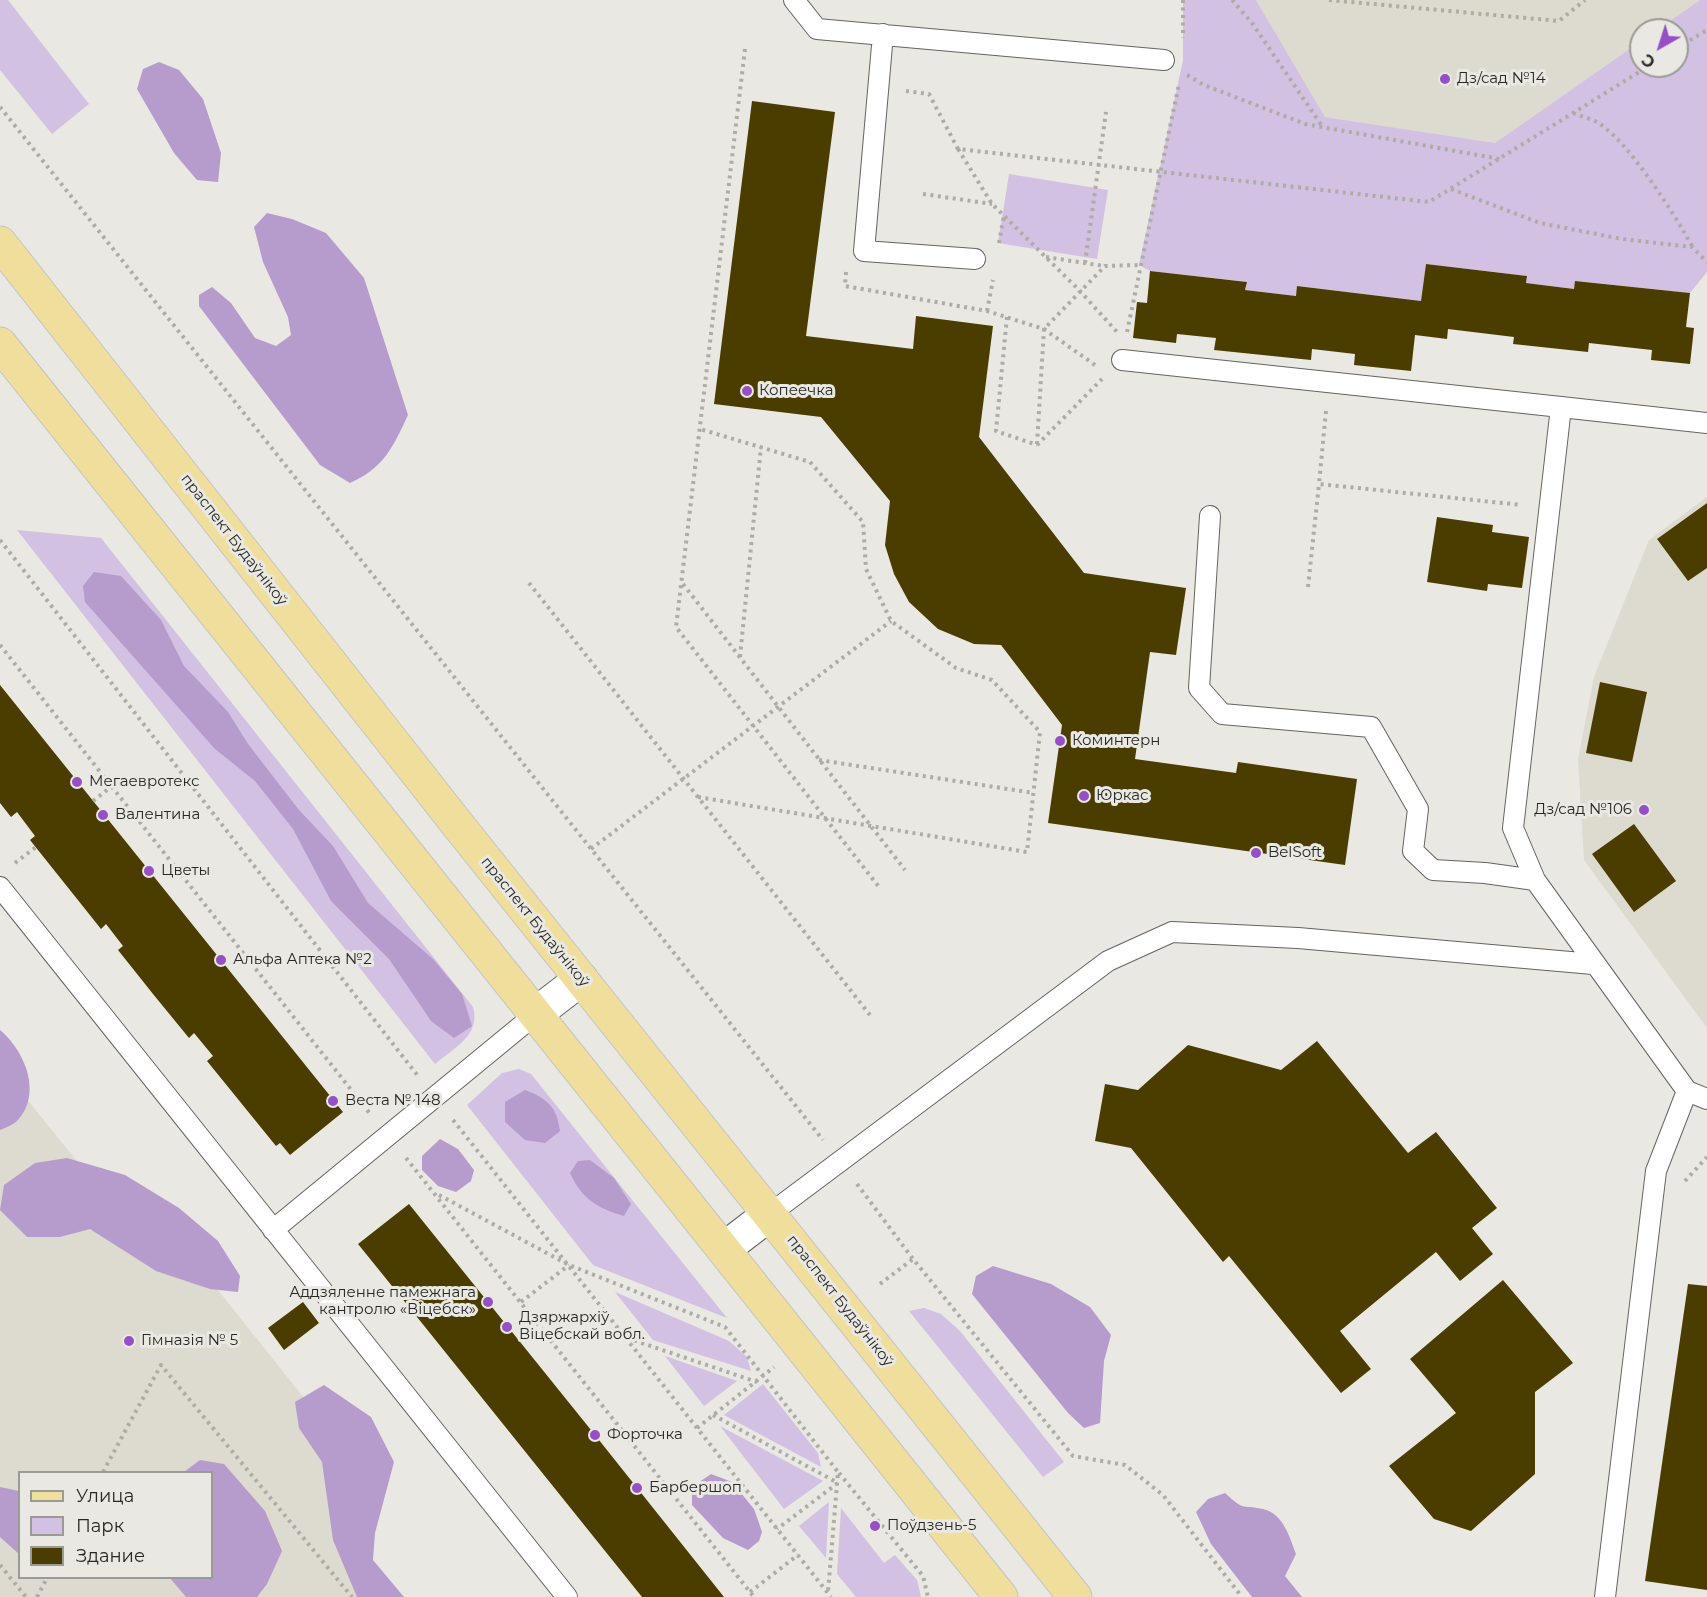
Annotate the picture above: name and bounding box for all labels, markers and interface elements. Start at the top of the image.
north arrow [1629,18,1689,78]
text: С [1638,50,1659,72]
place label: Дз/сад №14 [1457,70,1546,88]
marker: Дз/сад №14 [1438,72,1452,86]
place label: Копеечка [759,382,834,400]
marker: Копеечка [740,384,754,398]
street label: праспект Будаўнікоў [177,470,291,610]
place label: Коминтерн [1072,732,1160,750]
marker: Коминтерн [1053,734,1067,748]
place label: Мегаевротекс [89,773,199,791]
marker: Мегаевротекс [70,775,84,789]
place label: Юркас [1096,787,1148,805]
marker: Юркас [1077,789,1091,803]
place label: Дз/сад №106 [1534,801,1632,819]
marker: Дз/сад №106 [1637,803,1651,817]
place label: Валентина [115,806,200,824]
marker: Валентина [96,808,110,822]
place label: BelSoft [1268,844,1322,862]
marker: BelSoft [1249,846,1263,860]
street label: праспект Будаўнікоў [477,853,593,991]
place label: Цветы [161,862,210,880]
marker: Цветы [142,864,156,878]
place label: Альфа Аптека №2 [233,951,372,969]
marker: Альфа Аптека №2 [214,953,228,967]
place label: Веста № 148 [345,1092,441,1110]
marker: Веста № 148 [326,1094,340,1108]
street label: праспект Будаўнікоў [783,1231,897,1371]
place label: Аддзяленне памежнага кантролю «Віцебск» [289,1284,476,1319]
marker: Аддзяленне памежнага кантролю «Віцебск» [481,1295,495,1309]
place label: Дзяржархіў Віцебскай вобл. [519,1309,645,1344]
marker: Дзяржархіў Віцебскай вобл. [500,1320,514,1334]
place label: Гімназія № 5 [141,1332,238,1350]
marker: Гімназія № 5 [122,1334,136,1348]
place label: Форточка [607,1426,683,1444]
marker: Форточка [588,1428,602,1442]
legend [18,1471,213,1579]
place label: Барбершоп [649,1479,742,1497]
marker: Барбершоп [630,1481,644,1495]
text: Улица [76,1485,134,1507]
text: Парк [76,1515,124,1537]
place label: Поўдзень-5 [887,1517,977,1535]
marker: Поўдзень-5 [868,1519,882,1533]
text: Здание [76,1545,145,1567]

